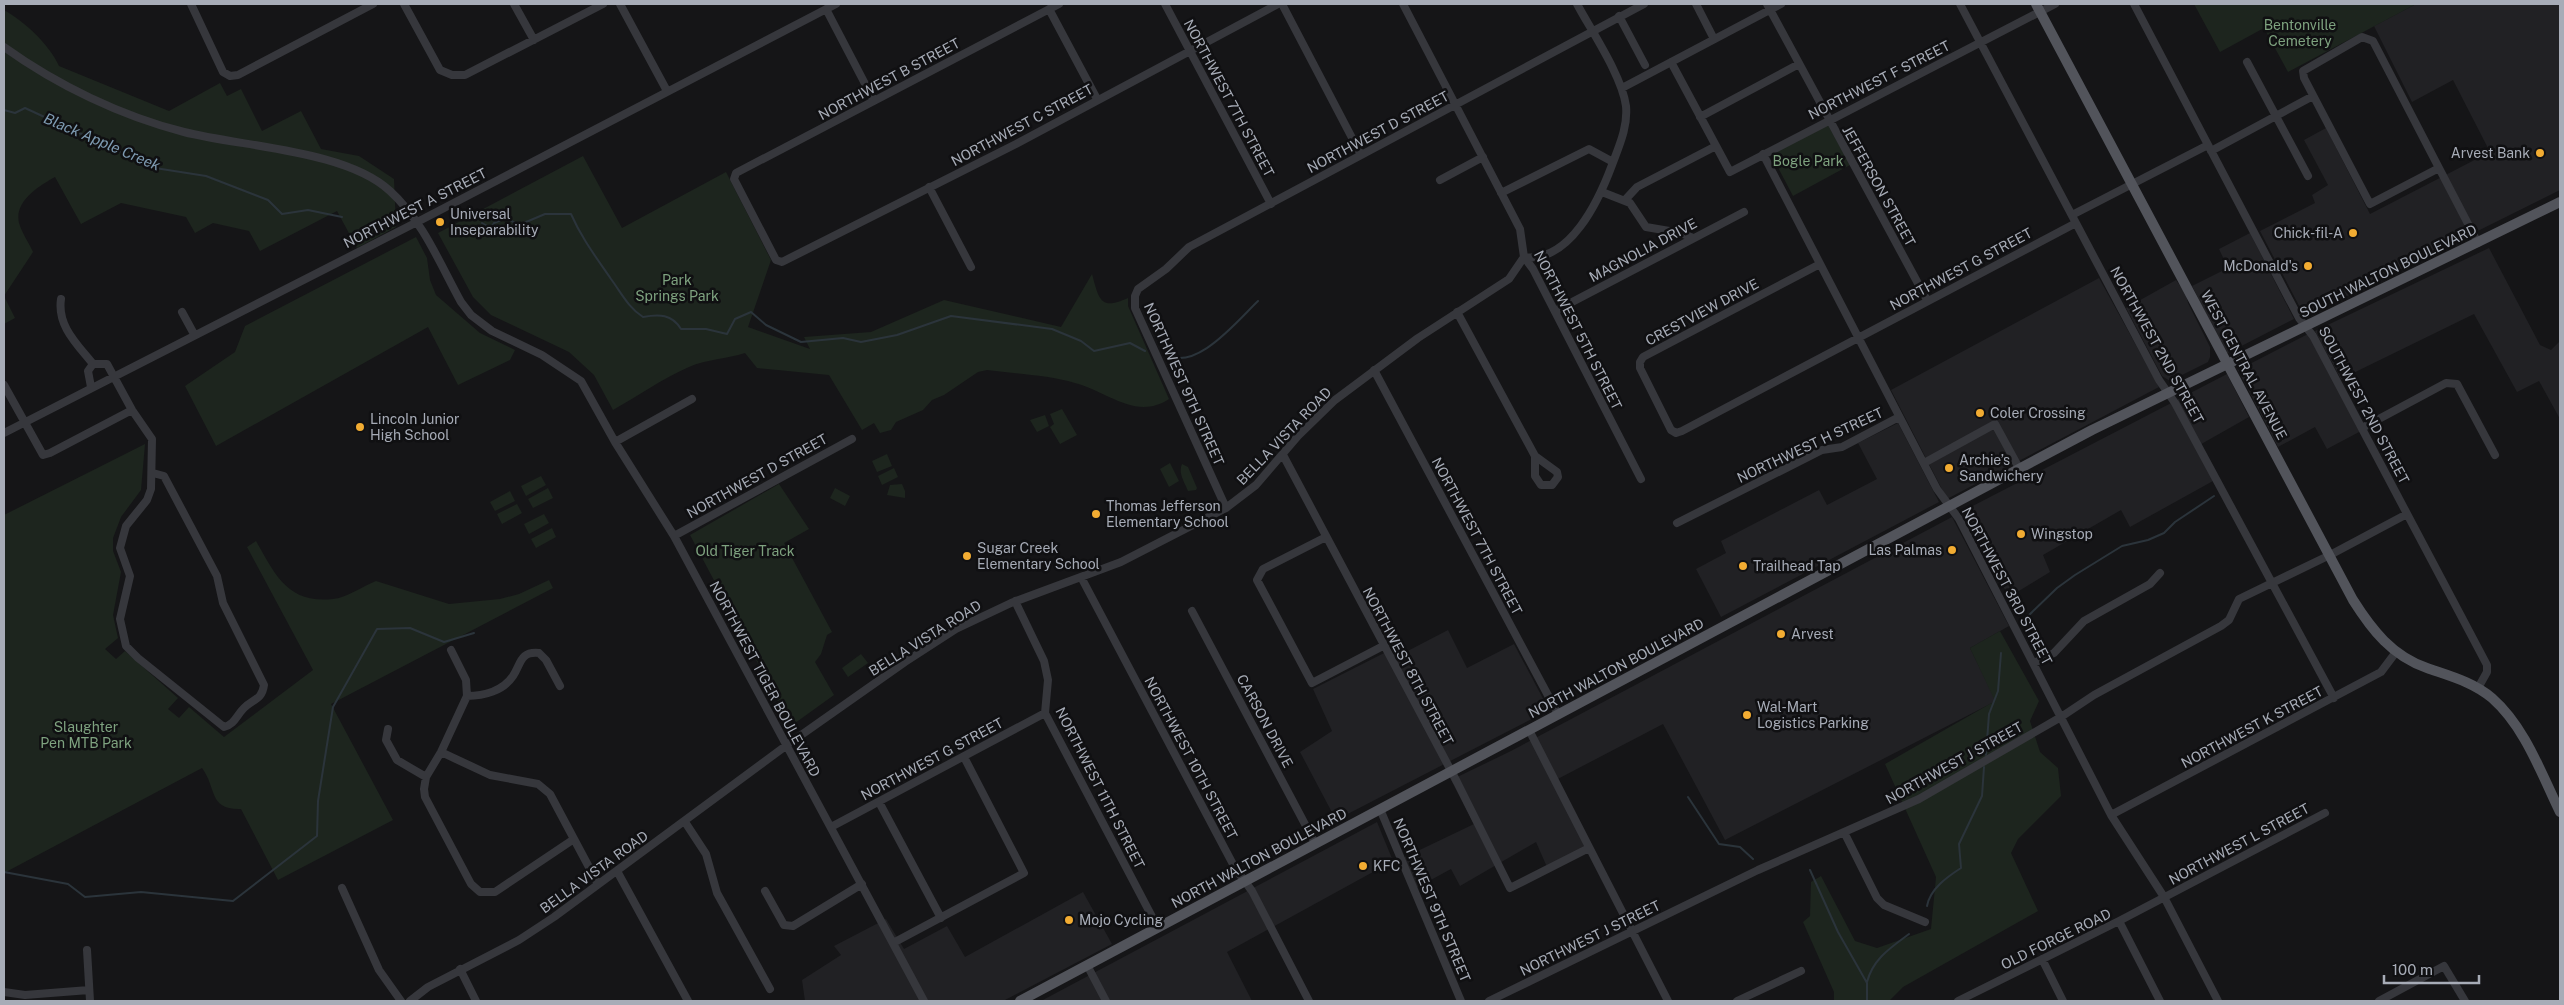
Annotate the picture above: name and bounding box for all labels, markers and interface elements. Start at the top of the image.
street label: NORTHWEST 7TH STREET [1181,17,1277,179]
park label: Bentonville Cemetery [2264,17,2336,49]
street label: NORTHWEST B STREET [816,35,962,123]
street label: NORTHWEST F STREET [1806,37,1952,123]
street label: NORTHWEST C STREET [948,81,1096,169]
street label: NORTHWEST D STREET [1304,88,1452,176]
water label: Black Apple Creek [41,109,164,174]
street label: JEFFERSON STREET [1839,123,1919,249]
place label: Arvest Bank [2451,145,2530,161]
marker: Arvest Bank [2534,147,2546,159]
park label: Bogle Park [1772,153,1844,169]
street label: NORTHWEST A STREET [341,165,489,251]
place label: Universal Inseparability [450,206,539,238]
street label: MAGNOLIA DRIVE [1586,215,1700,285]
marker: Universal Inseparability [434,216,446,228]
street label: SOUTH WALTON BOULEVARD [2297,221,2479,321]
street label: NORTHWEST G STREET [1887,225,2035,313]
place label: Chick-fil-A [2274,225,2343,241]
marker: Chick-fil-A [2347,227,2359,239]
street label: NORTHWEST 5TH STREET [1531,248,1625,412]
place label: McDonald's [2223,258,2298,274]
marker: McDonald's [2302,260,2314,272]
street label: NORTHWEST 2ND STREET [2107,264,2207,426]
park label: Park Springs Park [635,272,719,304]
street label: CRESTVIEW DRIVE [1643,275,1761,349]
street label: WEST CENTRAL AVENUE [2198,288,2290,442]
street label: NORTHWEST 9TH STREET [1141,300,1227,468]
street label: SOUTHWEST 2ND STREET [2316,324,2412,486]
street label: BELLA VISTA ROAD [1233,384,1335,488]
street label: NORTHWEST H STREET [1734,404,1886,486]
place label: Coler Crossing [1990,405,2086,421]
marker: Coler Crossing [1974,407,1986,419]
place label: Lincoln Junior High School [370,411,459,443]
marker: Lincoln Junior High School [354,421,366,433]
street label: NORTHWEST D STREET [684,431,830,521]
place label: Archie’s Sandwichery [1959,452,2044,484]
street label: NORTHWEST 7TH STREET [1429,455,1525,617]
marker: Archie’s Sandwichery [1943,462,1955,474]
place label: Thomas Jefferson Elementary School [1106,498,1229,530]
street label: NORTHWEST 3RD STREET [1959,504,2055,668]
marker: Thomas Jefferson Elementary School [1090,508,1102,520]
place label: Wingstop [2031,526,2093,542]
marker: Wingstop [2015,528,2027,540]
place label: Sugar Creek Elementary School [977,540,1100,572]
place label: Las Palmas [1869,542,1942,558]
park label: Old Tiger Track [695,543,795,559]
marker: Las Palmas [1946,544,1958,556]
marker: Sugar Creek Elementary School [961,550,973,562]
place label: Trailhead Tap [1753,558,1841,574]
marker: Trailhead Tap [1737,560,1749,572]
street label: NORTHWEST TIGER BOULEVARD [706,578,824,780]
street label: NORTHWEST 8TH STREET [1359,584,1457,748]
street label: BELLA VISTA ROAD [866,597,984,679]
street label: NORTH WALTON BOULEVARD [1526,615,1706,721]
place label: Arvest [1791,626,1834,642]
marker: Arvest [1775,628,1787,640]
street label: CARSON DRIVE [1234,672,1296,770]
street label: NORTHWEST 10TH STREET [1141,674,1241,842]
street label: NORTHWEST K STREET [2178,683,2326,771]
place label: Wal-Mart Logistics Parking [1757,699,1869,731]
street label: NORTHWEST 11TH STREET [1052,705,1148,871]
marker: Wal-Mart Logistics Parking [1741,709,1753,721]
street label: NORTHWEST G STREET [858,715,1006,803]
park label: Slaughter Pen MTB Park [40,719,132,751]
street label: NORTHWEST J STREET [1883,719,2025,807]
street label: NORTHWEST L STREET [2166,800,2312,888]
street label: NORTH WALTON BOULEVARD [1169,805,1349,911]
street label: NORTHWEST 9TH STREET [1390,816,1474,984]
street label: BELLA VISTA ROAD [537,828,651,916]
place label: KFC [1373,858,1401,874]
marker: KFC [1357,860,1369,872]
street label: NORTHWEST J STREET [1517,897,1663,979]
street label: OLD FORGE ROAD [1998,905,2114,973]
place label: Mojo Cycling [1079,912,1163,928]
marker: Mojo Cycling [1063,914,1075,926]
scale bar [2384,952,2479,984]
text: 100 m [2392,961,2433,978]

